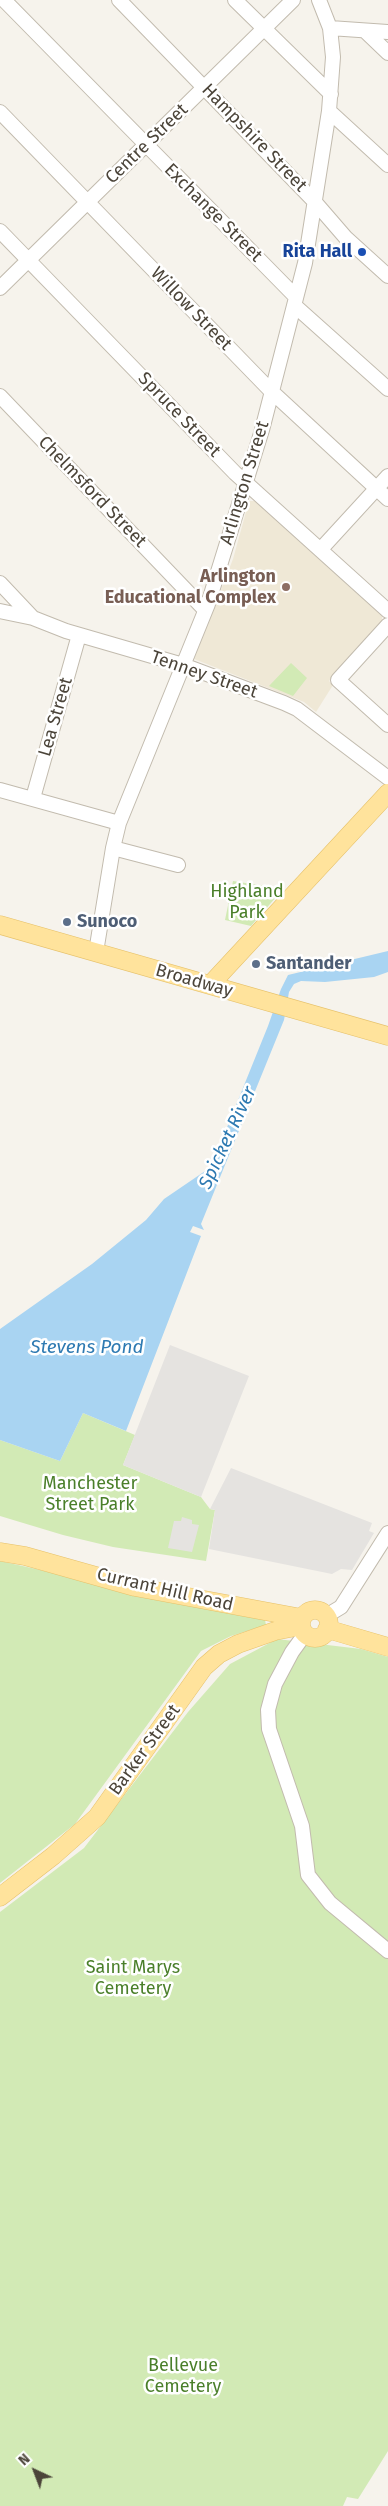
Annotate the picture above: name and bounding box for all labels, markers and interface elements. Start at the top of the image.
street label: Hampshire Street [197,79,311,197]
street label: Centre Street [101,99,193,189]
street label: Exchange Street [159,159,267,267]
place label: Rita Hall [283,241,352,263]
marker: Rita Hall [356,246,368,258]
street label: Willow Street [146,263,236,355]
street label: Spruce Street [133,368,225,462]
street label: Arlington Street [216,418,274,548]
street label: Chelmsford Street [33,432,151,552]
place label: Arlington Educational Complex [105,566,276,608]
marker: Arlington Educational Complex [280,581,292,593]
street label: Tenney Street [148,647,260,703]
street label: Lea Street [34,675,78,759]
park label: Highland Park [210,881,284,924]
place label: Sunoco [77,911,137,933]
marker: Sunoco [61,916,73,928]
place label: Santander [266,953,351,975]
marker: Santander [250,958,262,970]
street label: Broadway [153,960,235,1002]
water label: Spicket River [194,1083,262,1193]
water label: Stevens Pond [30,1337,144,1359]
park label: Manchester Street Park [43,1473,137,1516]
street label: Currant Hill Road [95,1564,235,1616]
street label: Barker Street [105,1700,185,1800]
park label: Saint Marys Cemetery [86,1957,180,2000]
park label: Bellevue Cemetery [145,2355,221,2398]
north arrow [10,2446,60,2496]
text: N [15,2450,34,2469]

